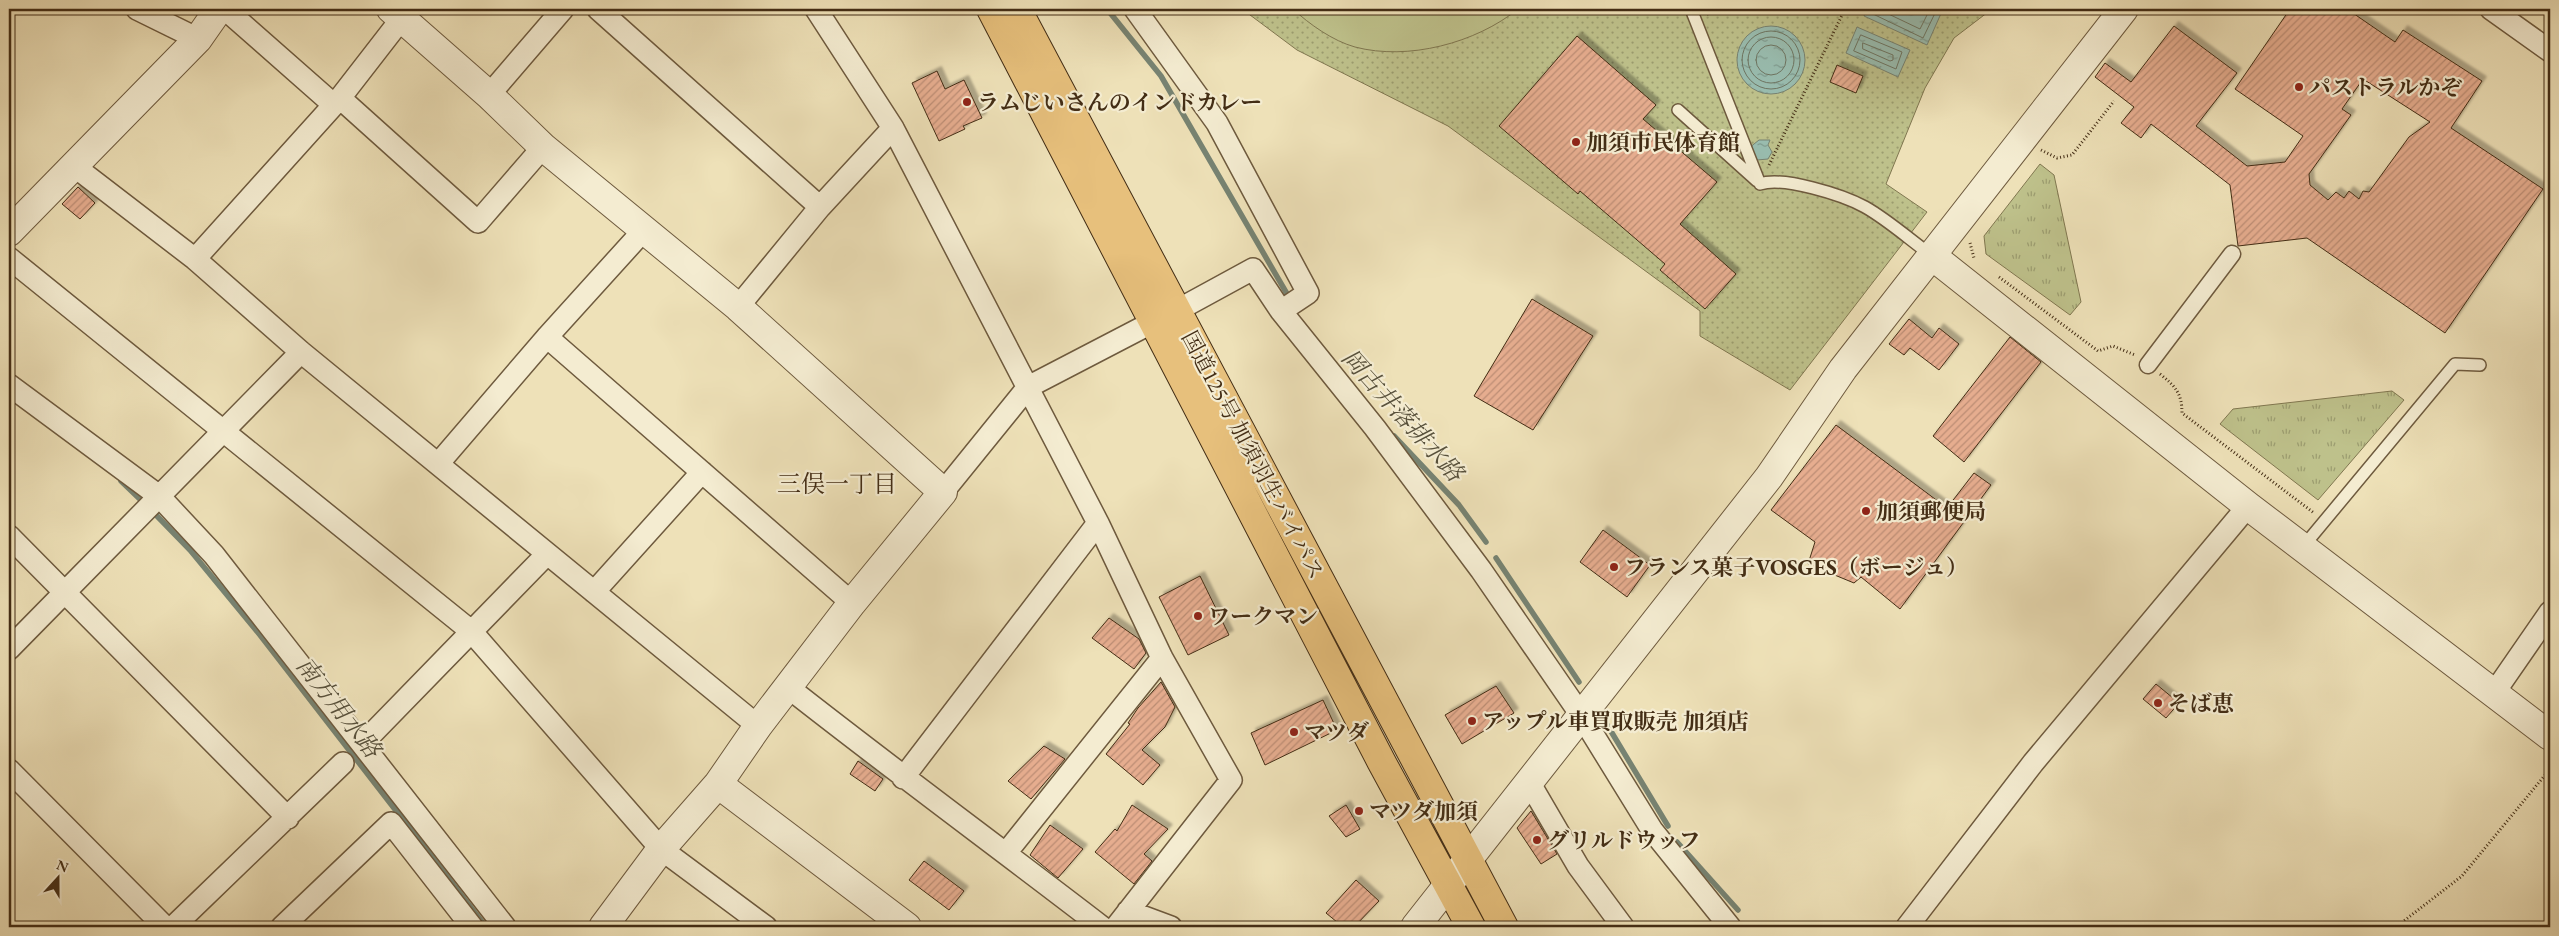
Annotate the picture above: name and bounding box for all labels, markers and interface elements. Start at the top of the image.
place label: パストラルかぞ [2309,73,2462,102]
marker: パストラルかぞ [2293,81,2305,93]
place label: ラムじいさんのインドカレー [977,88,1262,117]
marker: ラムじいさんのインドカレー [961,96,973,108]
place label: 加須市民体育館 [1586,128,1740,157]
marker: 加須市民体育館 [1570,136,1582,148]
street label: 国道125号 加須羽生バイパス [1175,326,1331,584]
water label: 岡古井落排水路 [1335,342,1472,489]
district label: 三俣一丁目 [777,468,897,499]
place label: 加須郵便局 [1876,497,1986,526]
marker: 加須郵便局 [1860,505,1872,517]
place label: フランス菓子VOSGES（ボージュ） [1624,553,1968,582]
marker: フランス菓子VOSGES（ボージュ） [1608,561,1620,573]
place label: ワークマン [1208,602,1318,631]
marker: ワークマン [1192,610,1204,622]
water label: 南方用水路 [290,650,389,765]
place label: そば恵 [2168,689,2234,718]
marker: そば恵 [2152,697,2164,709]
place label: アップル車買取販売 加須店 [1482,707,1749,736]
marker: アップル車買取販売 加須店 [1466,715,1478,727]
place label: マツダ [1304,718,1369,747]
marker: マツダ [1288,726,1300,738]
place label: マツダ加須 [1369,797,1478,826]
marker: マツダ加須 [1353,805,1365,817]
place label: グリルドウッフ [1547,826,1701,855]
marker: グリルドウッフ [1531,834,1543,846]
north arrow [32,854,82,904]
text: N [54,855,72,877]

